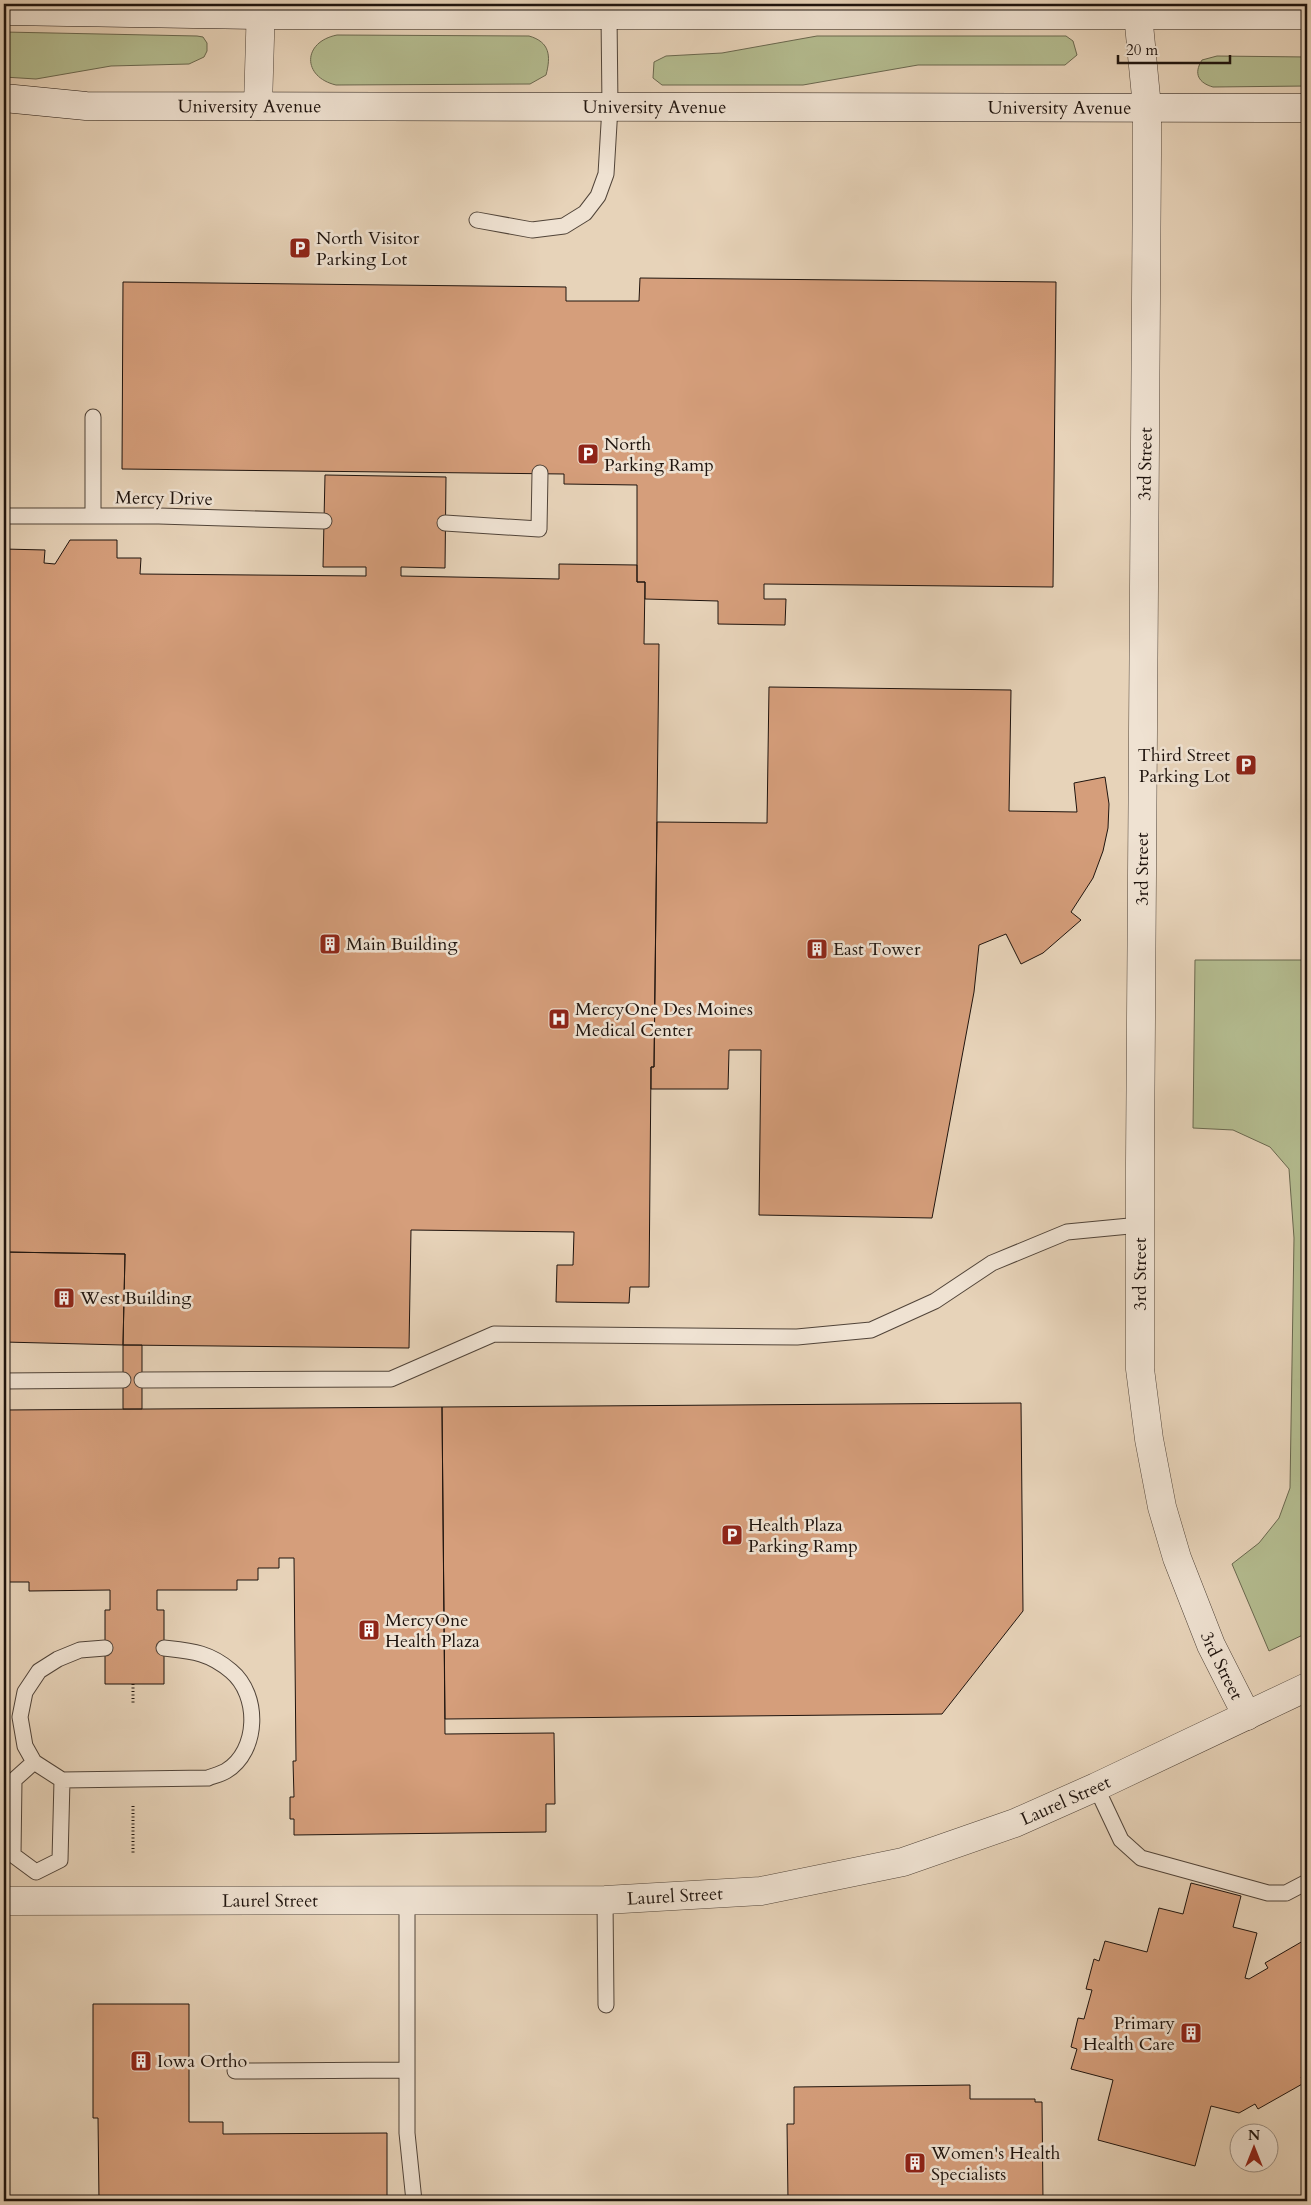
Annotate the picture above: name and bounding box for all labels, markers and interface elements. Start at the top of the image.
scale bar [1118,32,1231,64]
text: 20 m [1126,40,1158,60]
street label: University Avenue [178,94,321,119]
street label: University Avenue [583,95,726,120]
street label: University Avenue [988,95,1131,121]
place label: North Visitor Parking Lot [316,226,420,272]
parking icon: North Visitor Parking Lot [288,236,312,260]
street label: 3rd Street [1132,427,1159,501]
place label: North Parking Ramp [604,432,714,478]
parking icon: North Parking Ramp [576,442,600,466]
street label: Mercy Drive [115,485,213,512]
place label: Third Street Parking Lot [1138,743,1230,789]
parking icon: Third Street Parking Lot [1234,753,1258,777]
street label: 3rd Street [1130,832,1155,906]
building icon: Main Building [318,932,342,956]
place label: Main Building [346,932,458,957]
building icon: East Tower [805,937,829,961]
place label: East Tower [833,937,921,962]
place label: MercyOne Des Moines Medical Center [575,997,753,1043]
hospital icon: MercyOne Des Moines Medical Center [547,1007,571,1031]
street label: 3rd Street [1128,1237,1153,1311]
building icon: West Building [52,1286,76,1310]
place label: West Building [79,1286,192,1311]
place label: Health Plaza Parking Ramp [748,1513,858,1559]
parking icon: Health Plaza Parking Ramp [720,1523,744,1547]
place label: MercyOne Health Plaza [385,1608,480,1654]
building icon: MercyOne Health Plaza [357,1618,381,1642]
street label: 3rd Street [1194,1628,1249,1705]
street label: Laurel Street [1017,1770,1115,1832]
street label: Laurel Street [626,1881,724,1912]
street label: Laurel Street [222,1888,318,1914]
place label: Primary Health Care [1083,2011,1175,2057]
building icon: Primary Health Care [1179,2021,1203,2045]
building icon: Iowa Ortho [129,2049,153,2073]
place label: Iowa Ortho [157,2049,248,2074]
north arrow [1228,2122,1278,2172]
text: N [1248,2126,1260,2145]
place label: Women's Health Specialists [930,2141,1060,2187]
building icon: Women's Health Specialists [903,2151,927,2175]

